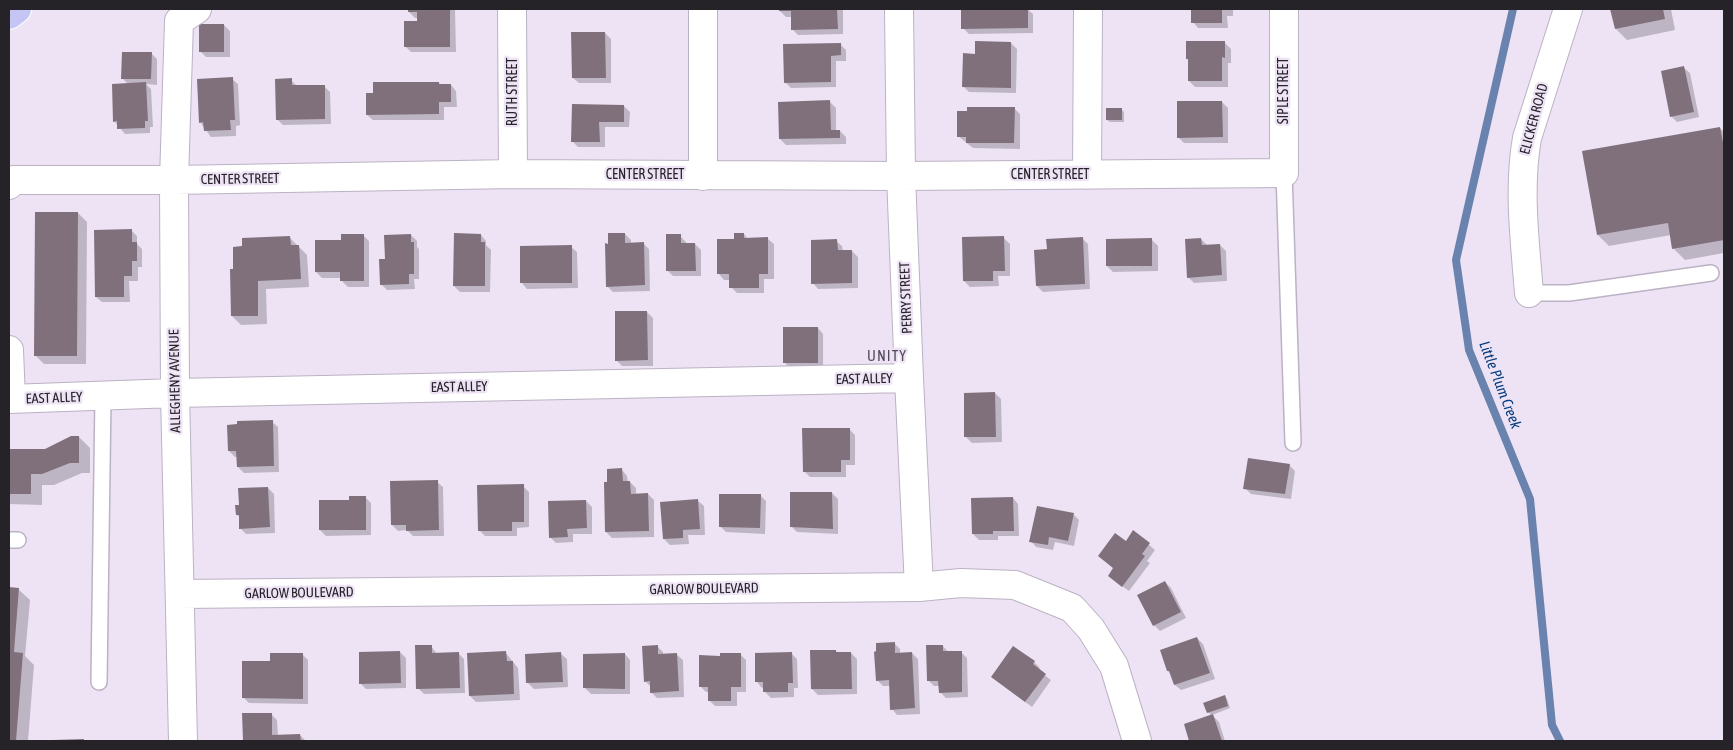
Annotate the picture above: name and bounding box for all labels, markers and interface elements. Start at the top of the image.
street label: RUTH STREET [505,58,521,126]
street label: SIPLE STREET [1276,58,1292,124]
street label: ELICKER ROAD [1516,82,1552,156]
street label: CENTER STREET [606,167,684,183]
street label: CENTER STREET [1011,167,1089,183]
street label: CENTER STREET [201,170,279,188]
street label: PERRY STREET [896,262,916,334]
street label: ALLEGHENY AVENUE [166,329,184,433]
water label: Little Plum Creek [1475,339,1525,431]
district label: UNITY [866,347,908,365]
street label: EAST ALLEY [836,370,892,388]
street label: EAST ALLEY [431,378,487,396]
street label: EAST ALLEY [25,389,83,407]
street label: GARLOW BOULEVARD [649,580,759,598]
street label: GARLOW BOULEVARD [244,584,354,602]

